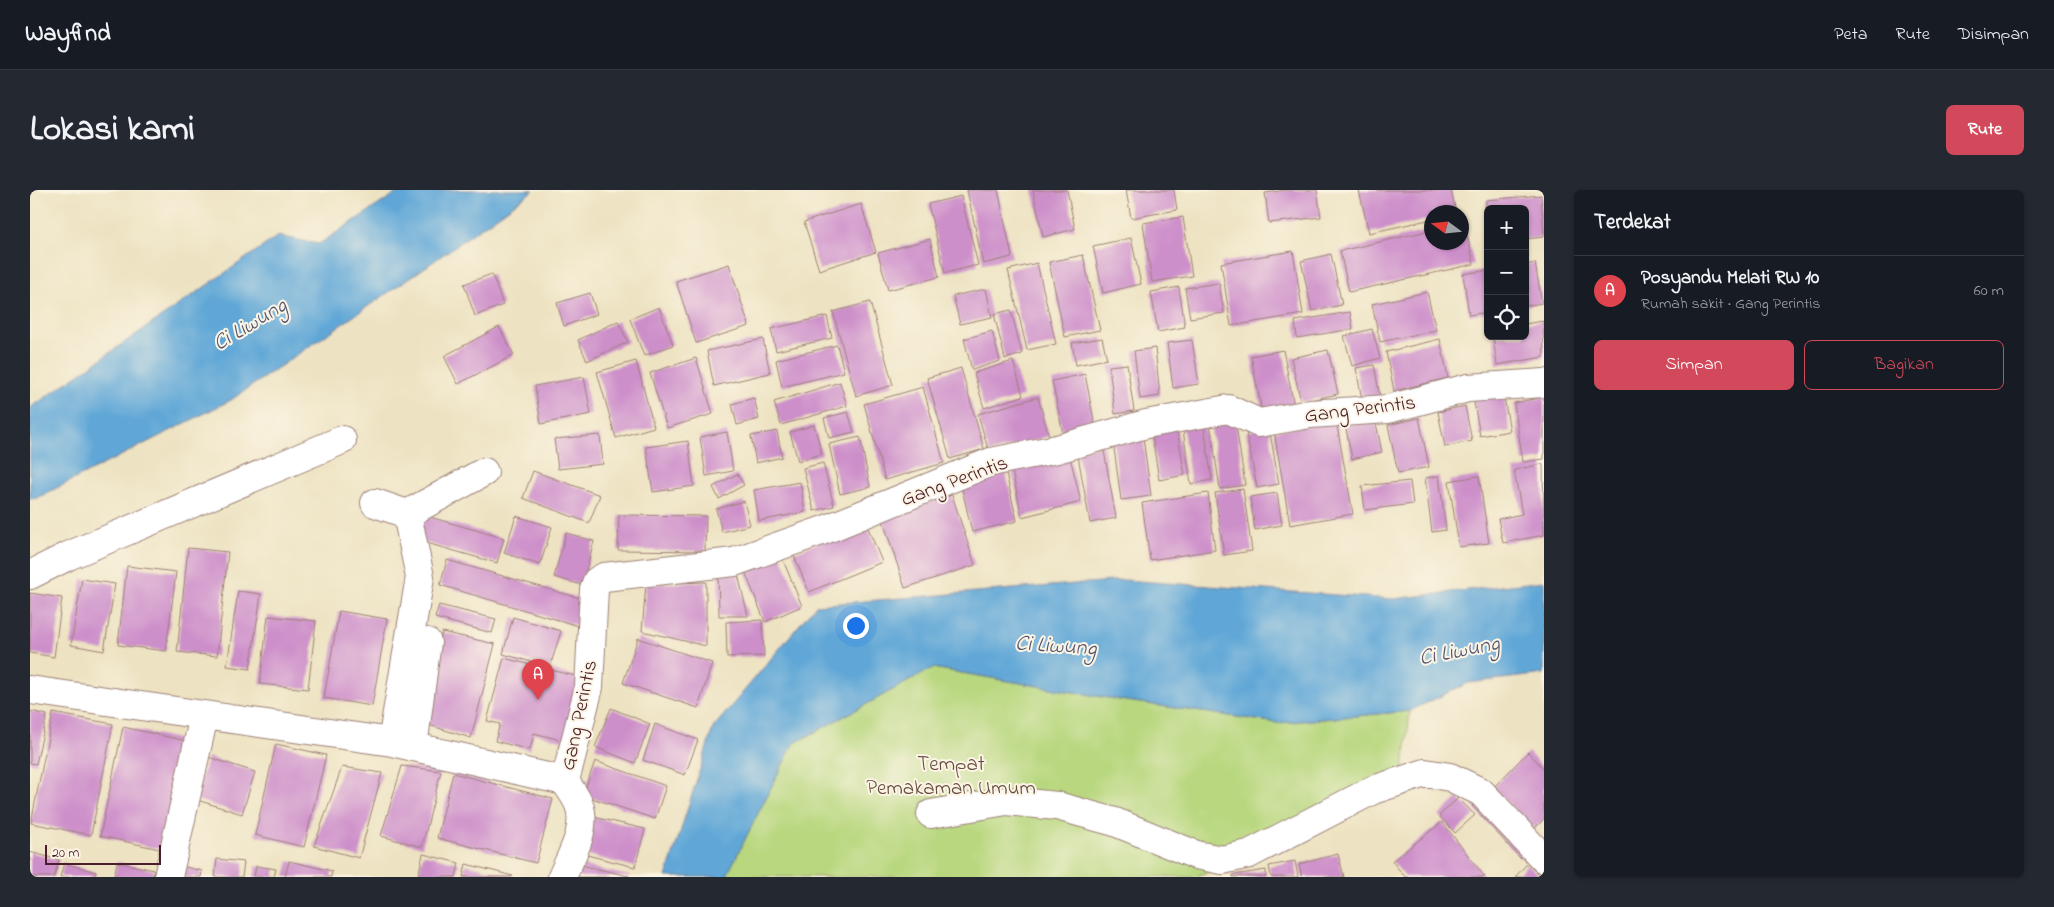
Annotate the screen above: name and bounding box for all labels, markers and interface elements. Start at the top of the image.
text: Wayfind [25,17,111,52]
text: Peta [1834,22,1867,48]
text: Rute [1895,22,1930,48]
text: Disimpan [1958,22,2029,48]
text: Lokasi kami [30,105,195,156]
button: Rute [1946,105,2024,155]
north arrow [1424,205,1469,250]
map controls [1484,205,1529,340]
button: + [1484,205,1529,250]
text: Terdekat [1594,208,1671,238]
button: − [1484,250,1529,295]
text: Posyandu Melati RW 10 [1641,265,1819,292]
text: A [1605,279,1615,303]
text: 60 m [1974,279,2004,303]
water label: Ci Liwung [207,290,295,360]
text: Rumah sakit · Gang Perintis [1641,292,1820,316]
button: locate [1484,295,1529,340]
button: Simpan [1594,340,1794,390]
button: Bagikan [1804,340,2004,390]
street label: Gang Perintis [1303,388,1418,434]
street label: Gang Perintis [897,449,1013,517]
your location [843,613,869,639]
water label: Ci Liwung [1014,628,1099,666]
water label: Ci Liwung [1417,628,1504,675]
street label: Gang Perintis [554,657,608,774]
pin: A [522,659,554,700]
park label: Tempat Pemakaman Umum [866,750,1036,804]
scale bar [45,842,161,865]
text: 20 m [52,843,79,864]

